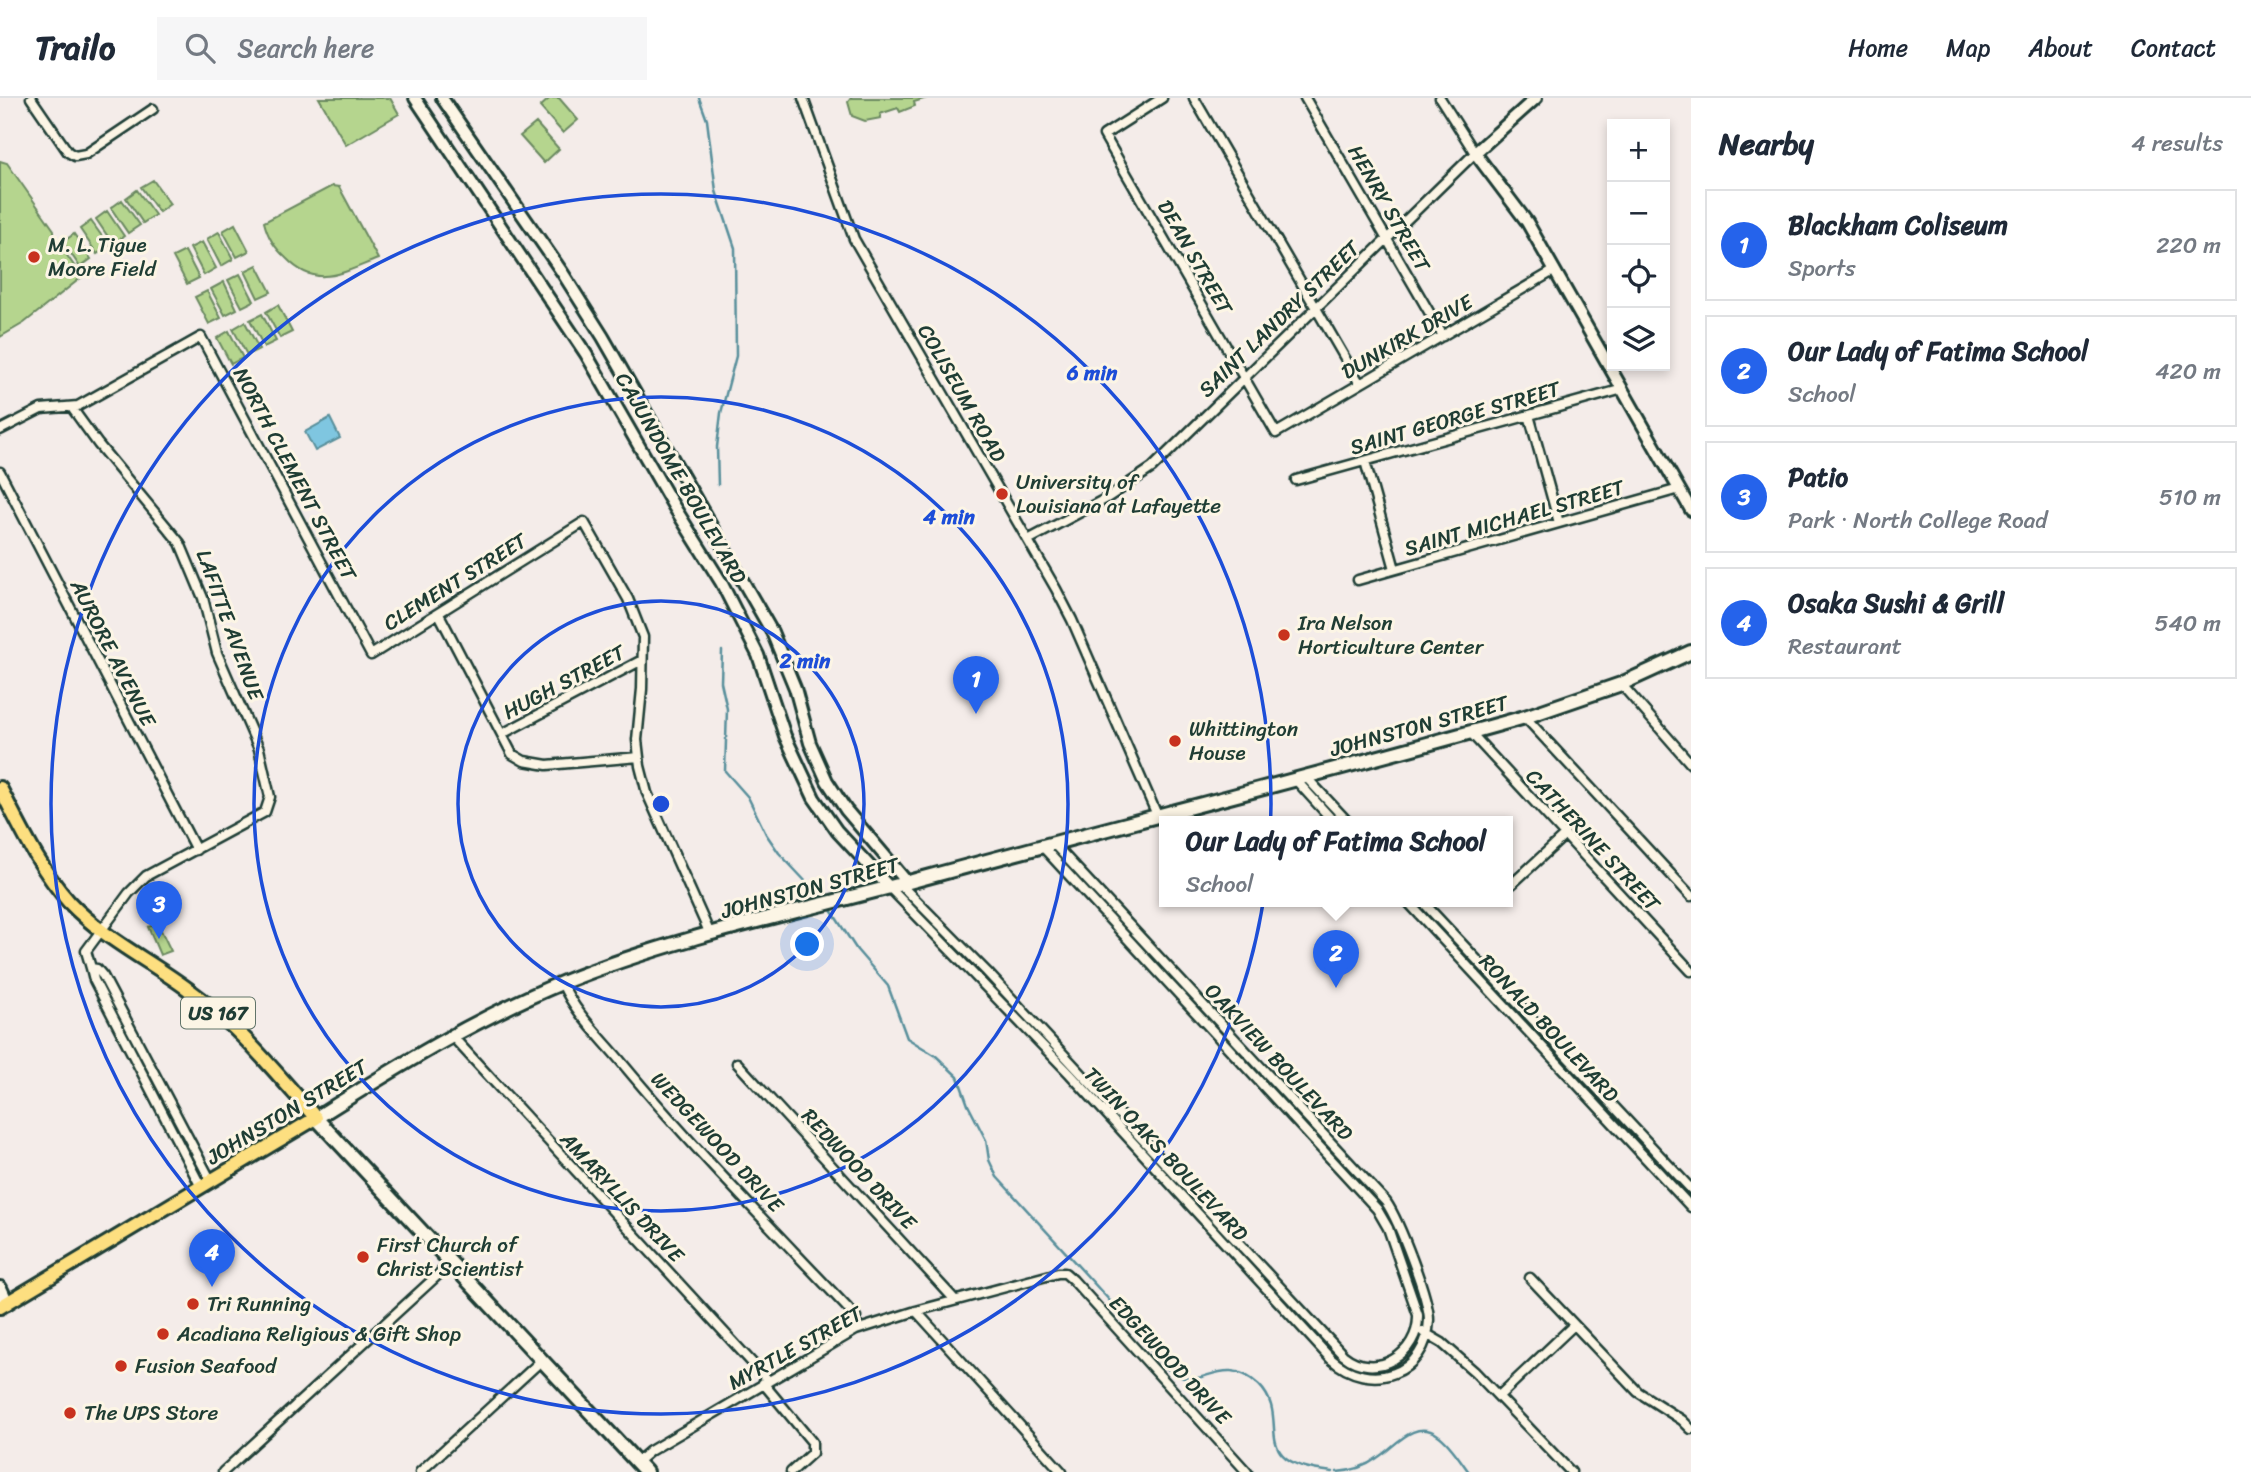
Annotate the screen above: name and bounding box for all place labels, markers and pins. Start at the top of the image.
place label: M. L. Tigue Moore Field [48,226,158,288]
marker: M. L. Tigue Moore Field [26,249,42,265]
place label: University of Louisiana at Lafayette [1016,463,1221,525]
marker: University of Louisiana at Lafayette [994,486,1010,502]
place label: Ira Nelson Horticulture Center [1297,604,1485,666]
marker: Ira Nelson Horticulture Center [1276,627,1292,643]
pin: 1 [953,656,999,714]
place label: Whittington House [1189,710,1298,772]
marker: Whittington House [1167,733,1183,749]
centre of rings [649,792,673,816]
pin: 3 [136,881,182,939]
pin: 2 [1313,930,1359,988]
place label: First Church of Christ Scientist [377,1226,524,1288]
pin: 4 [189,1229,235,1287]
marker: First Church of Christ Scientist [355,1249,371,1265]
place label: Tri Running [207,1285,311,1323]
marker: Tri Running [185,1296,201,1312]
place label: Acadiana Religious & Gift Shop [176,1315,461,1353]
marker: Acadiana Religious & Gift Shop [155,1326,171,1342]
place label: Fusion Seafood [135,1347,278,1385]
marker: Fusion Seafood [113,1358,129,1374]
place label: The UPS Store [84,1394,218,1432]
marker: The UPS Store [62,1405,78,1421]

